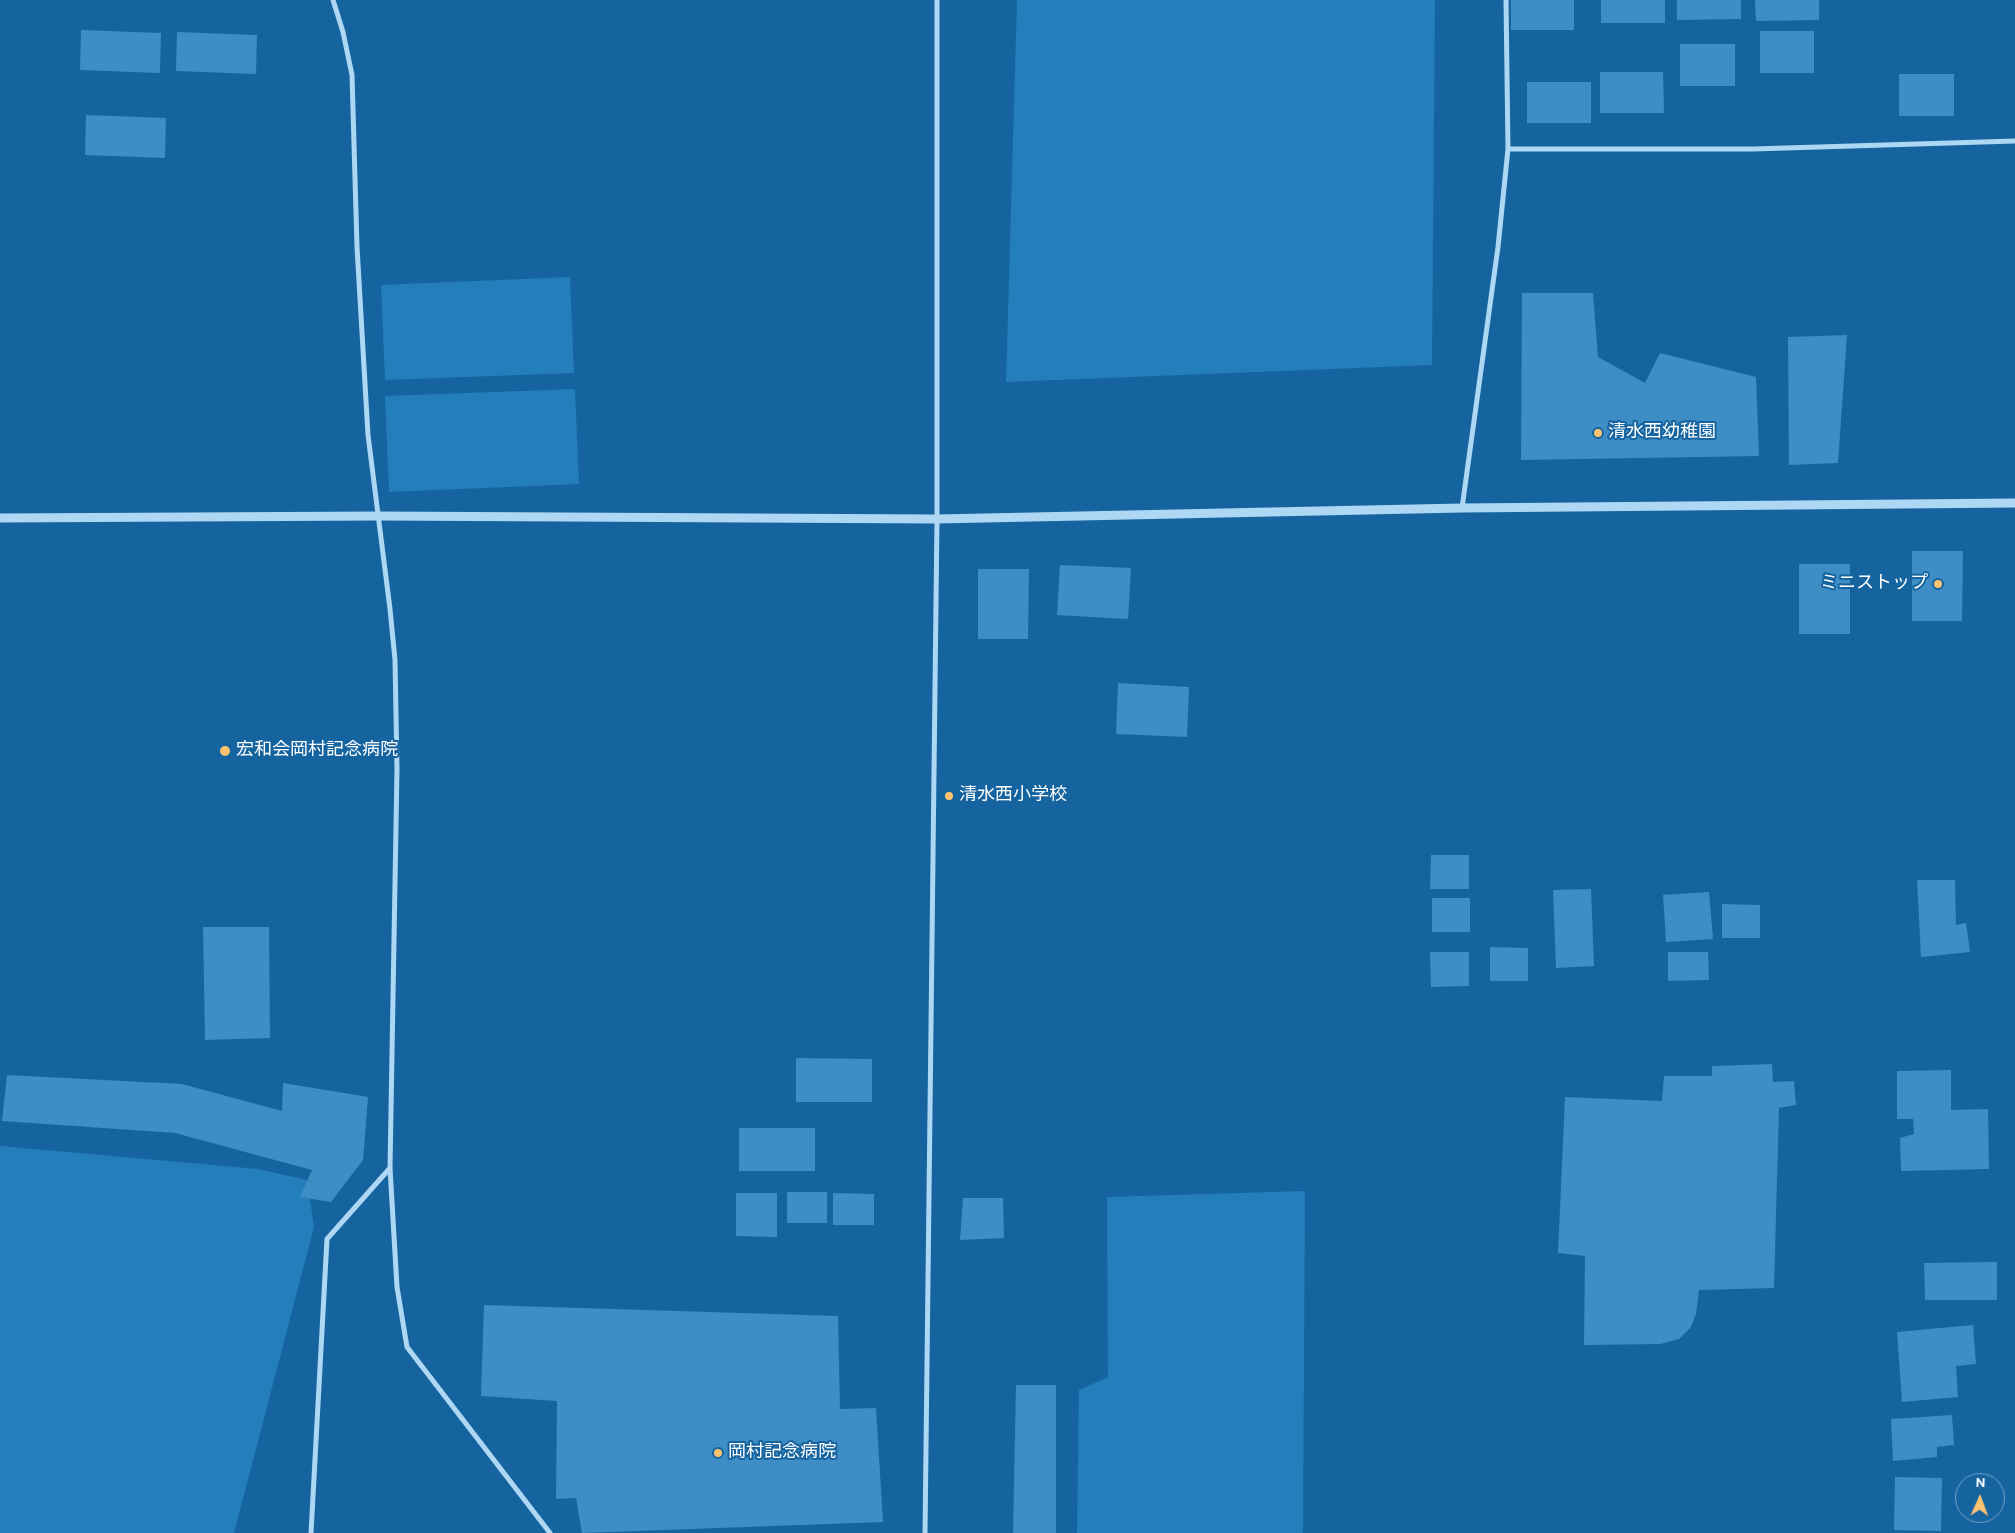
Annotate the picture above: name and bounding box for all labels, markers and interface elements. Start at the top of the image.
place label: 清水西幼稚園 [1608,422,1716,444]
marker: 清水西幼稚園 [1592,427,1604,439]
place label: ミニストップ [1820,573,1928,595]
marker: ミニストップ [1932,578,1944,590]
place label: 宏和会岡村記念病院 [236,740,398,762]
marker: 宏和会岡村記念病院 [218,744,232,758]
place label: 清水西小学校 [959,785,1067,807]
marker: 清水西小学校 [943,790,955,802]
place label: 岡村記念病院 [728,1442,836,1464]
marker: 岡村記念病院 [712,1447,724,1459]
north arrow [1955,1473,2005,1523]
text: N [1975,1475,1986,1492]

